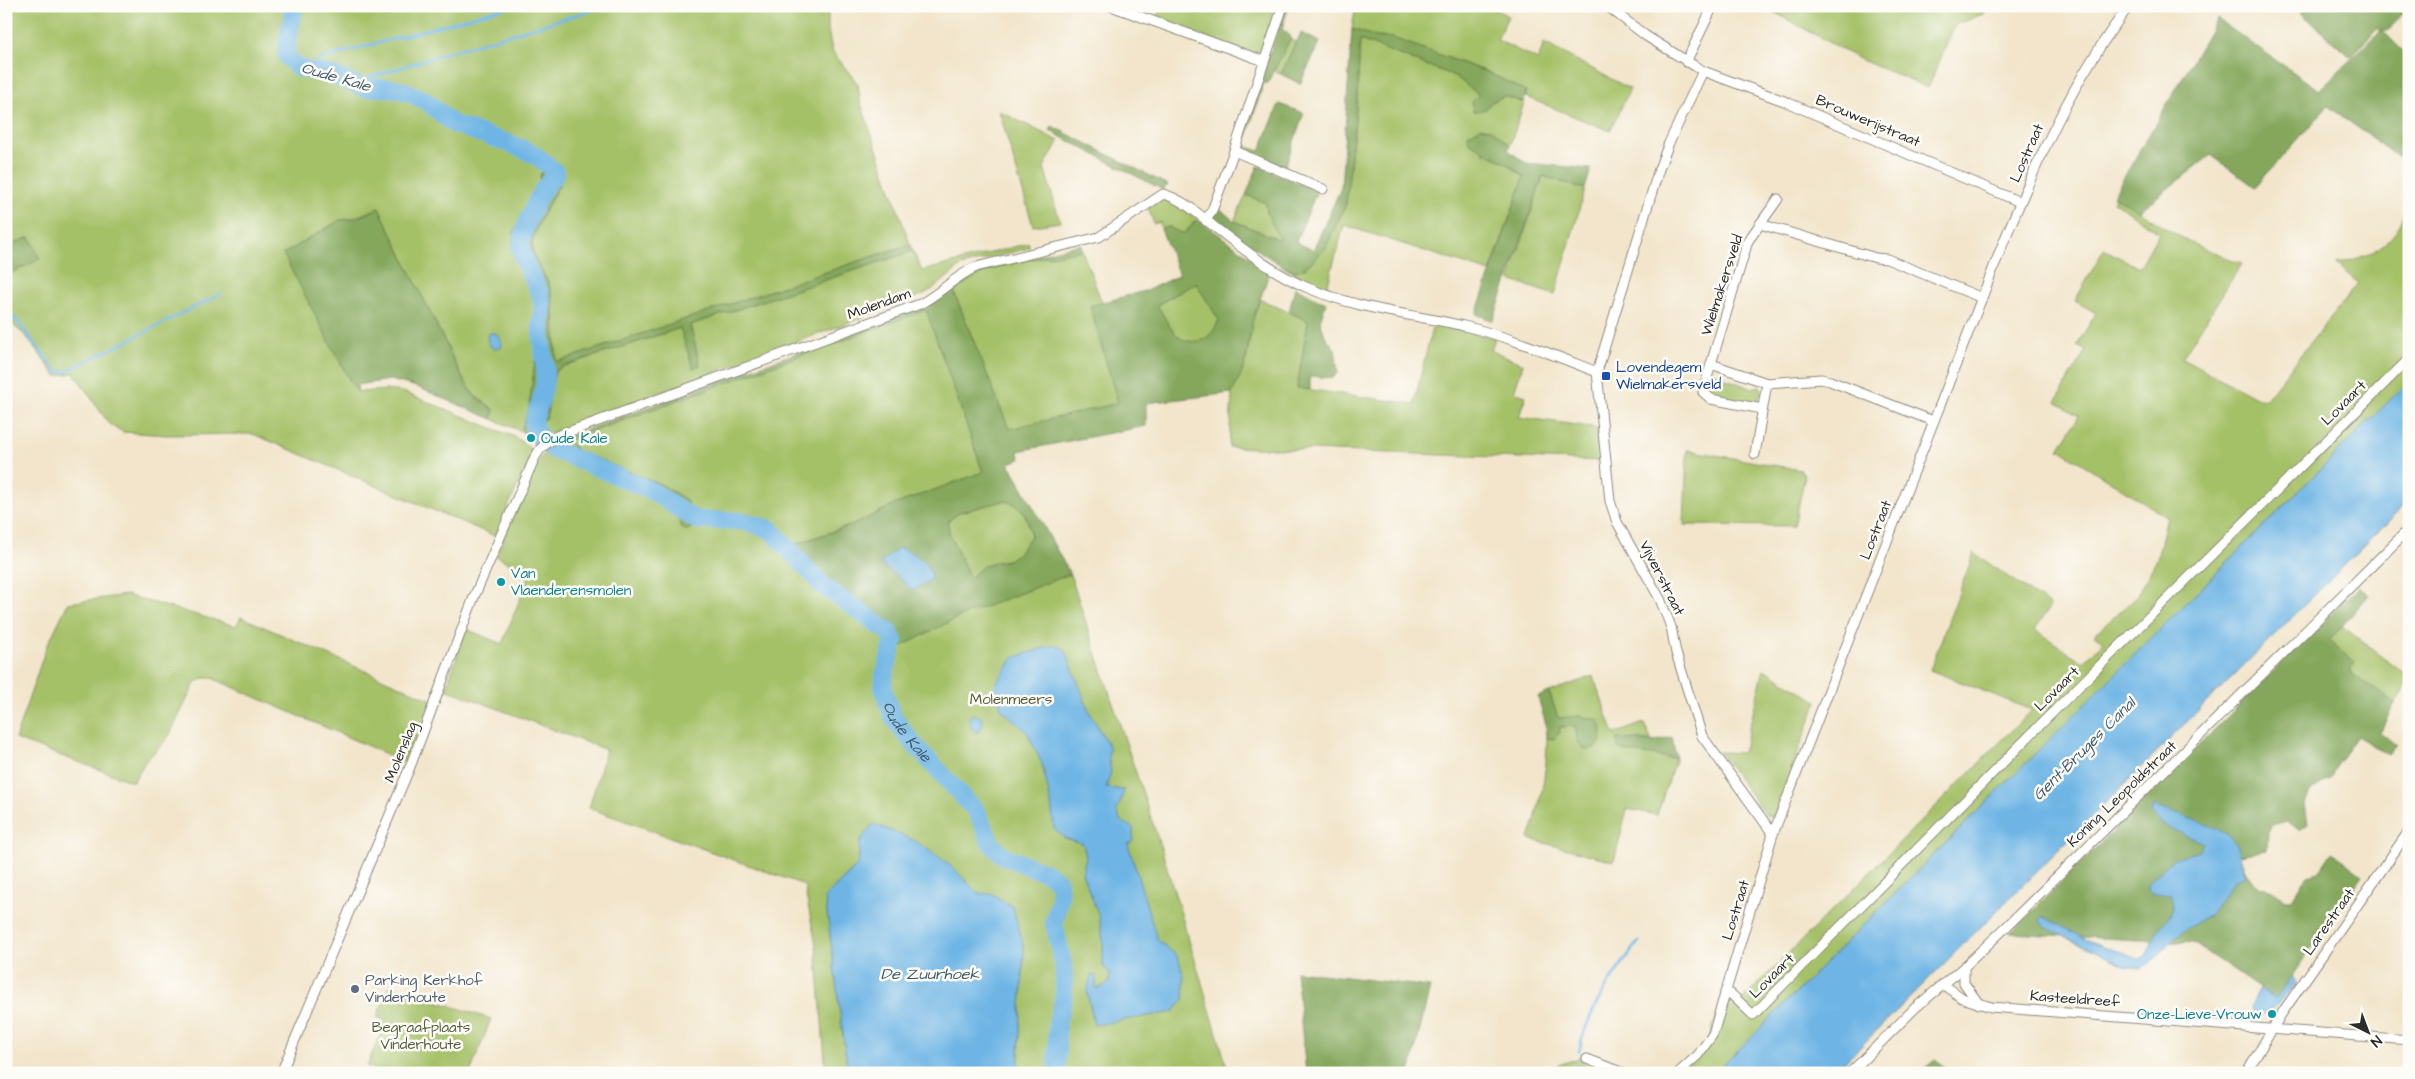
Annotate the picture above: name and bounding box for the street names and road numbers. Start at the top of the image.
street label: Brouwerijstraat [1813,90,1923,152]
street label: Lostraat [2005,120,2049,186]
street label: Wielmakersveld [1696,231,1748,338]
street label: Molendam [844,283,914,325]
street label: Lovaart [2317,376,2371,430]
street label: Lostraat [1855,497,1897,563]
street label: Vijverstraat [1634,537,1690,619]
street label: Lovaart [2030,662,2084,716]
street label: Molenslag [379,718,424,786]
street label: Koning Leopoldstraat [2062,736,2182,853]
street label: Lostraat [1717,877,1755,943]
street label: Larestraat [2298,884,2360,960]
street label: Lovaart [1745,949,1799,1003]
street label: Kasteeldreef [2029,985,2121,1013]

